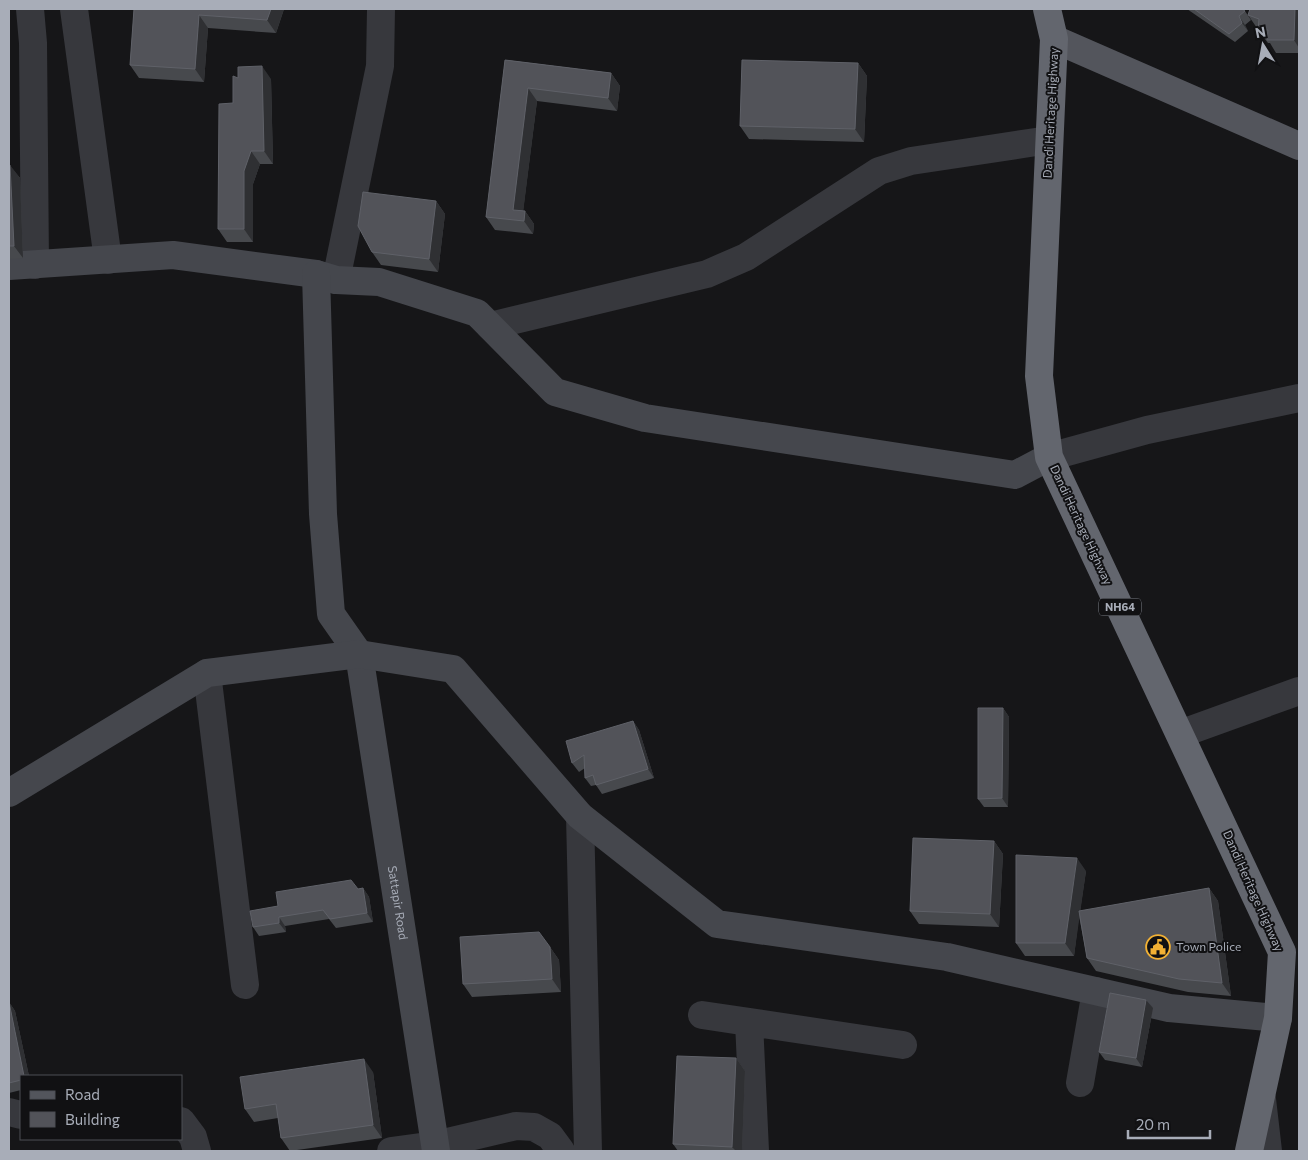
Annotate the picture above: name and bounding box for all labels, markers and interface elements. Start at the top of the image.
north arrow [1238,20,1288,70]
text: N [1254,22,1267,41]
street label: Dandi Heritage Highway [1040,47,1060,179]
street label: Dandi Heritage Highway [1048,462,1116,587]
road number: NH64 [1099,598,1141,616]
street label: Dandi Heritage Highway [1221,828,1287,953]
street label: Sattapir Road [386,865,411,941]
public building icon: Town Police [1145,934,1171,960]
place label: Town Police [1176,939,1241,953]
legend [20,1075,182,1140]
text: Road [65,1085,100,1103]
scale bar [1128,1108,1210,1140]
text: Building [65,1110,120,1128]
text: 20 m [1136,1115,1170,1133]

